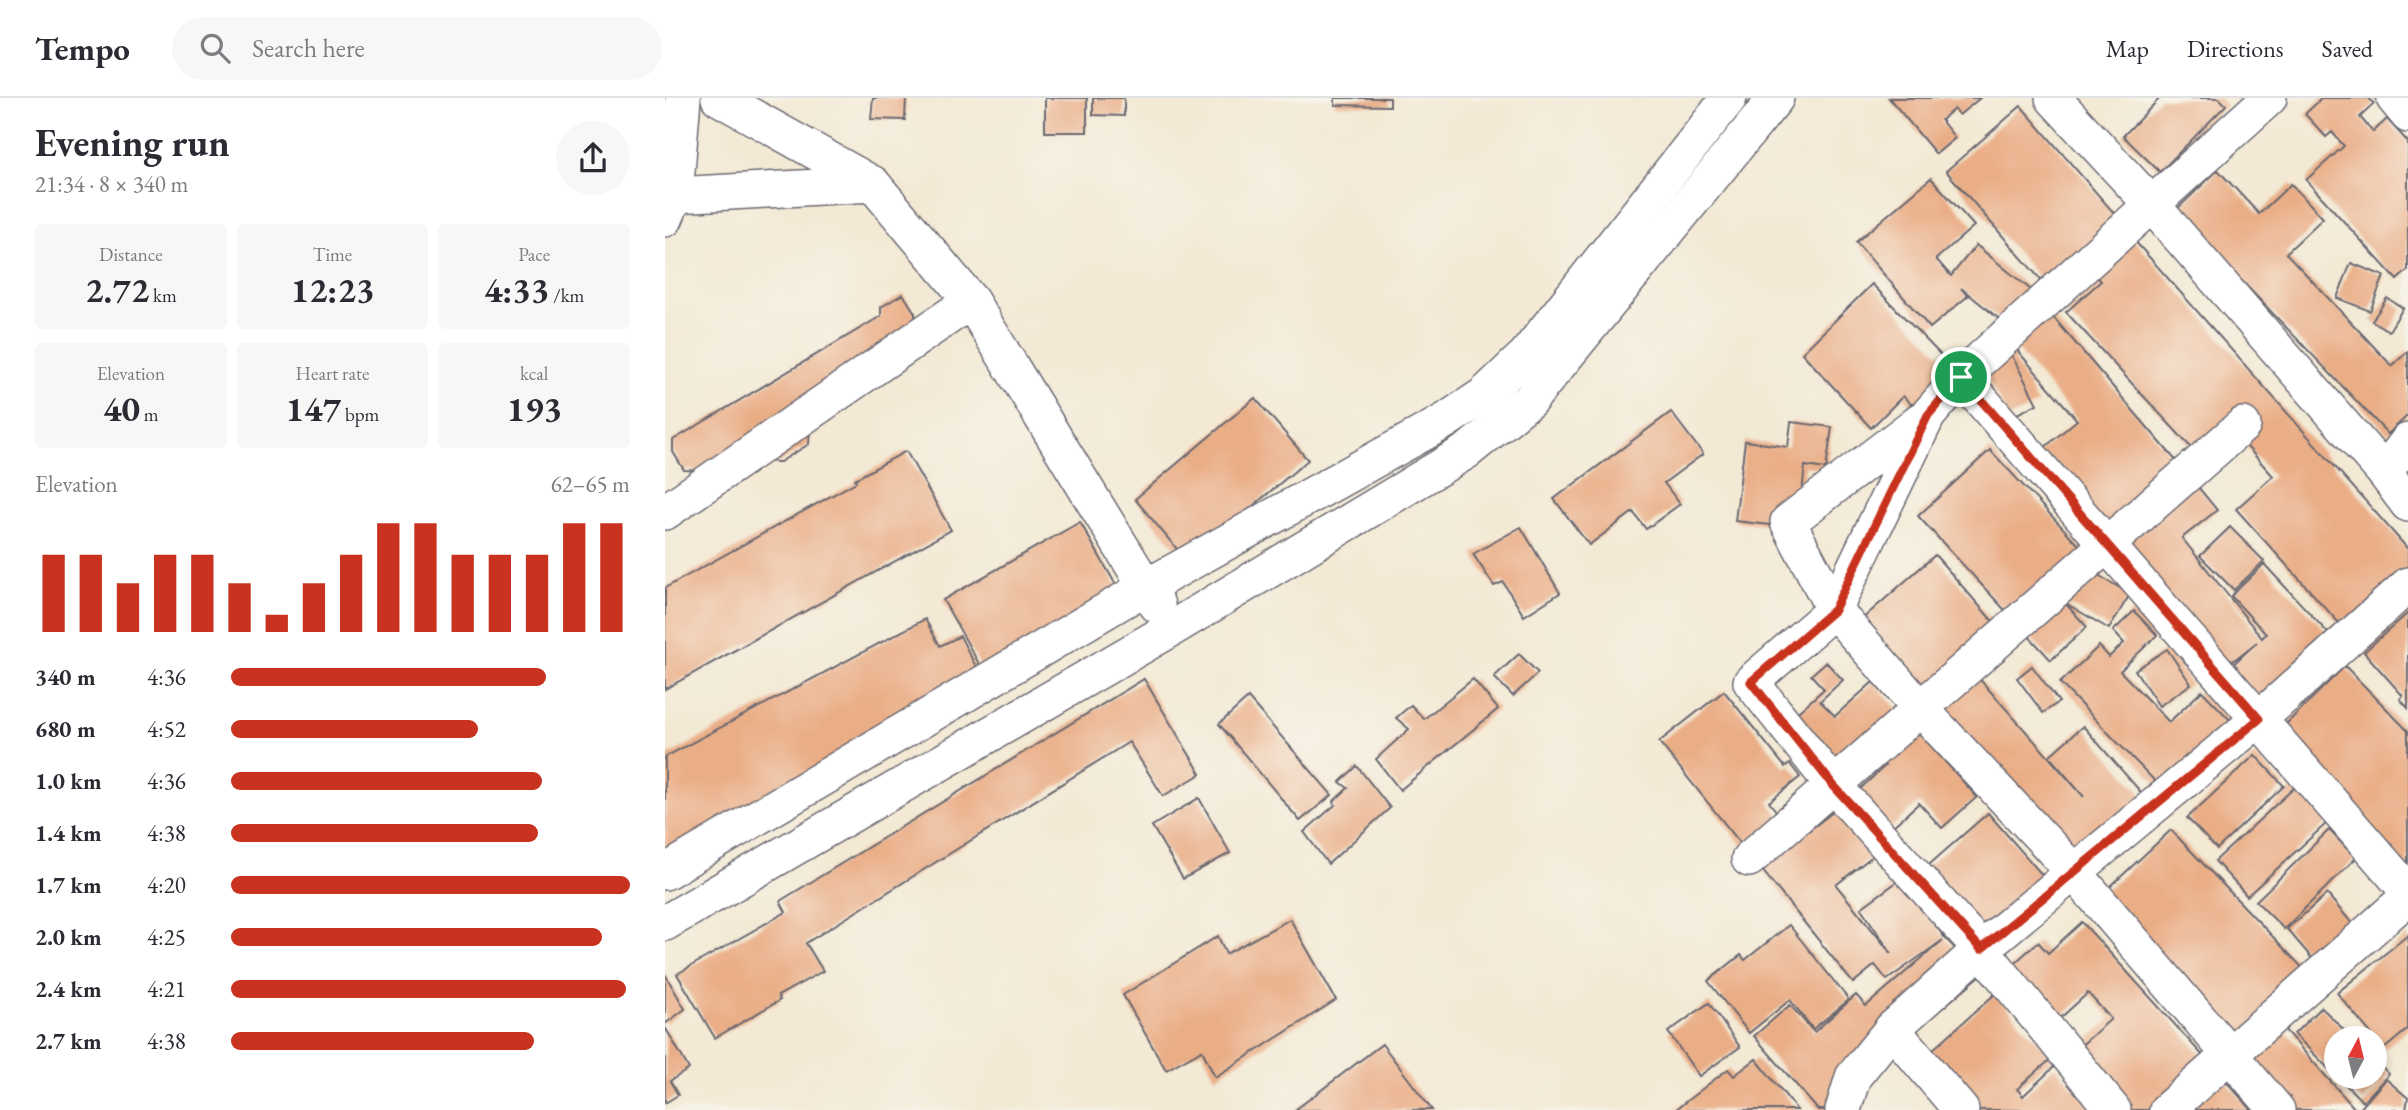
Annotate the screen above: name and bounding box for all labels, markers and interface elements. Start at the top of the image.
search box [172,17,662,80]
text: Tempo [35,27,130,70]
icon: search [196,29,234,67]
text: Search here [252,31,365,65]
text: Map [2106,33,2149,64]
text: Directions [2187,33,2284,64]
text: Saved [2322,33,2373,64]
text: Evening run [35,118,230,167]
button: share [556,121,630,195]
text: 21:34 · 8 × 340 m [35,169,188,199]
text: Distance [99,242,163,267]
text: Time [313,242,352,267]
text: Pace [518,242,550,267]
text: 2.72 [85,267,149,312]
text: 12:23 [291,267,374,312]
text: 4:33 [484,267,549,312]
text: km [149,283,177,308]
text: /km [549,283,584,308]
pin [1931,347,1991,407]
icon: arrive [1942,358,1980,396]
text: Elevation [97,361,165,386]
text: Heart rate [296,361,369,386]
text: kcal [520,361,548,386]
text: 40 [103,386,140,431]
text: 147 [286,386,341,431]
text: 193 [506,386,562,431]
text: m [140,402,159,427]
text: bpm [341,402,379,427]
text: Elevation [35,469,118,499]
text: 62–65 m [551,469,630,499]
text: 340 m [35,662,96,692]
text: 4:36 [147,662,186,692]
text: 680 m [35,714,96,744]
text: 4:52 [147,714,186,744]
text: 1.0 km [35,766,102,796]
text: 4:36 [147,766,186,796]
text: 1.4 km [35,818,102,848]
text: 4:38 [147,818,186,848]
text: 1.7 km [35,870,102,900]
text: 4:20 [147,870,186,900]
text: 2.0 km [35,922,102,952]
text: 4:25 [147,922,186,952]
text: 2.4 km [35,974,102,1004]
text: 4:21 [147,974,186,1004]
text: 2.7 km [35,1026,102,1056]
text: 4:38 [147,1026,186,1056]
north arrow [2324,1026,2387,1088]
map controls [2324,1026,2387,1089]

